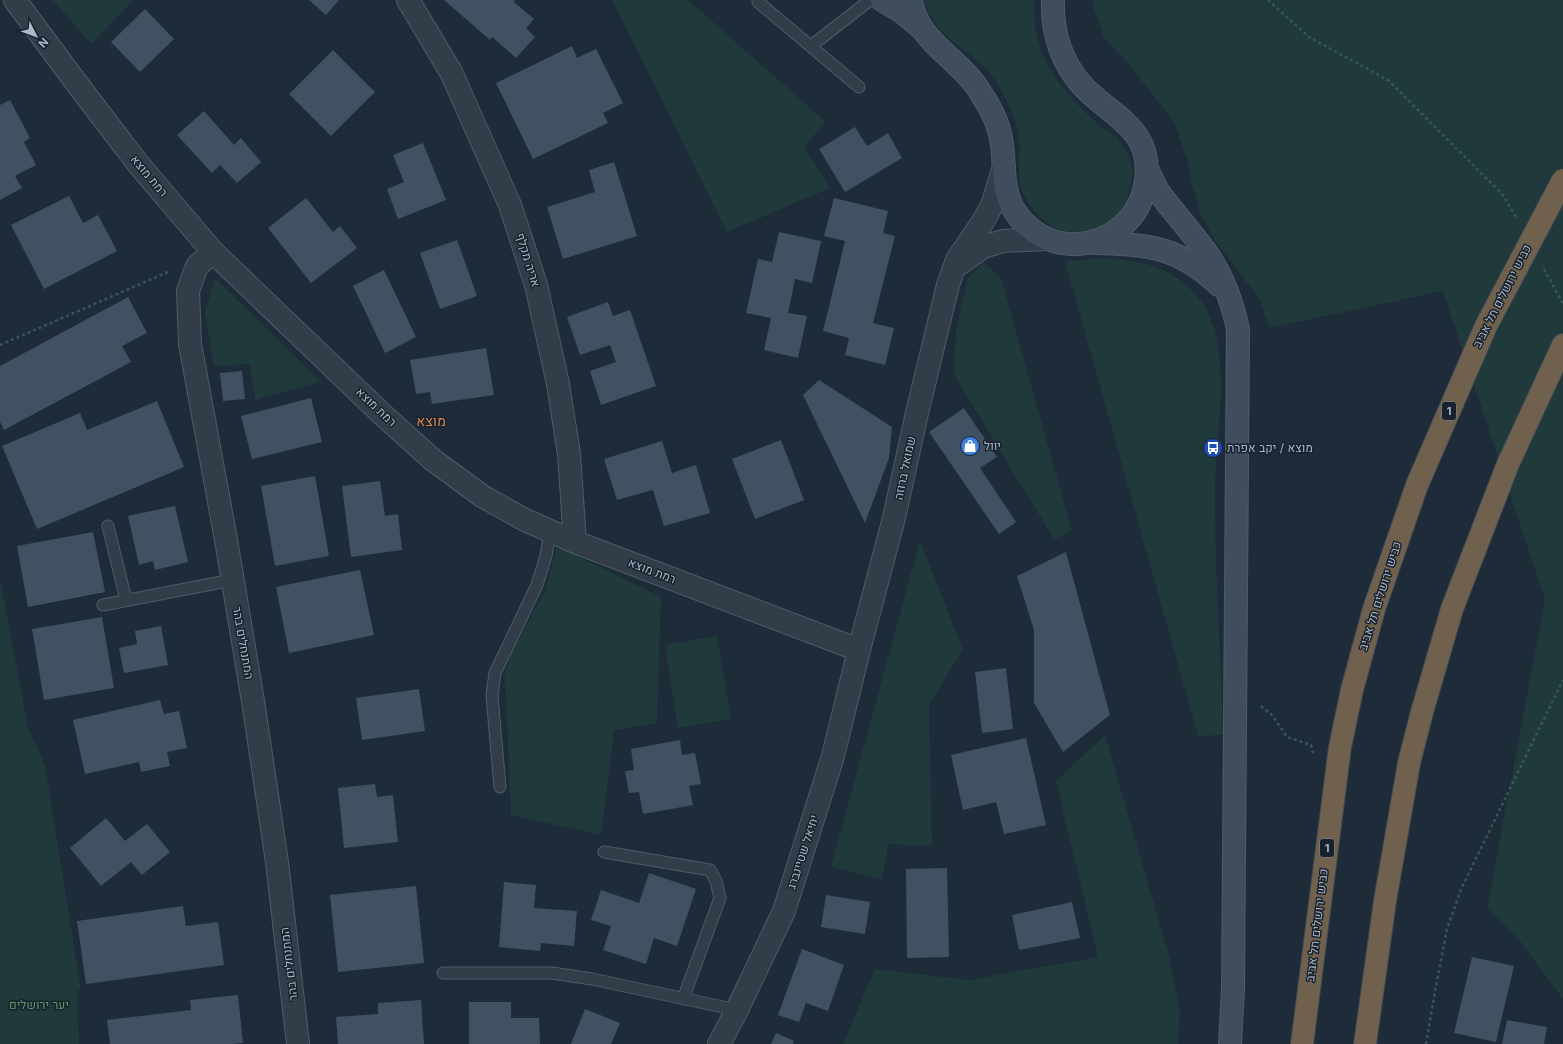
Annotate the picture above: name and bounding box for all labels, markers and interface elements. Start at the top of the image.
north arrow [16,16,56,56]
text: N [35,35,51,50]
street label: רמת מוצא [128,152,171,200]
street label: אריה מקלף [513,231,544,289]
street label: כביש ירושלים תל אביב [1469,242,1534,350]
street label: רמת מוצא [353,384,400,429]
road number: 1 [1442,402,1456,420]
district label: מוצא [416,412,446,429]
street label: שמואל ברוזה [890,435,919,501]
shop icon: יוול [959,435,981,457]
bus stop icon: מוצא / יקב אפרת [1202,437,1224,459]
place label: יוול [984,438,1001,453]
place label: מוצא / יקב אפרת [1227,440,1313,455]
street label: כביש ירושלים תל אביב [1355,539,1404,652]
street label: רמת מוצא [626,555,678,586]
street label: המתנחלים בהר [230,605,257,681]
street label: יחיאל שטיינברג [783,813,822,891]
road number: 1 [1320,839,1334,857]
street label: כביש ירושלים תל אביב [1302,868,1331,982]
street label: המתנחלים בהר [277,927,300,1002]
park label: יער ירושלים [9,997,69,1012]

